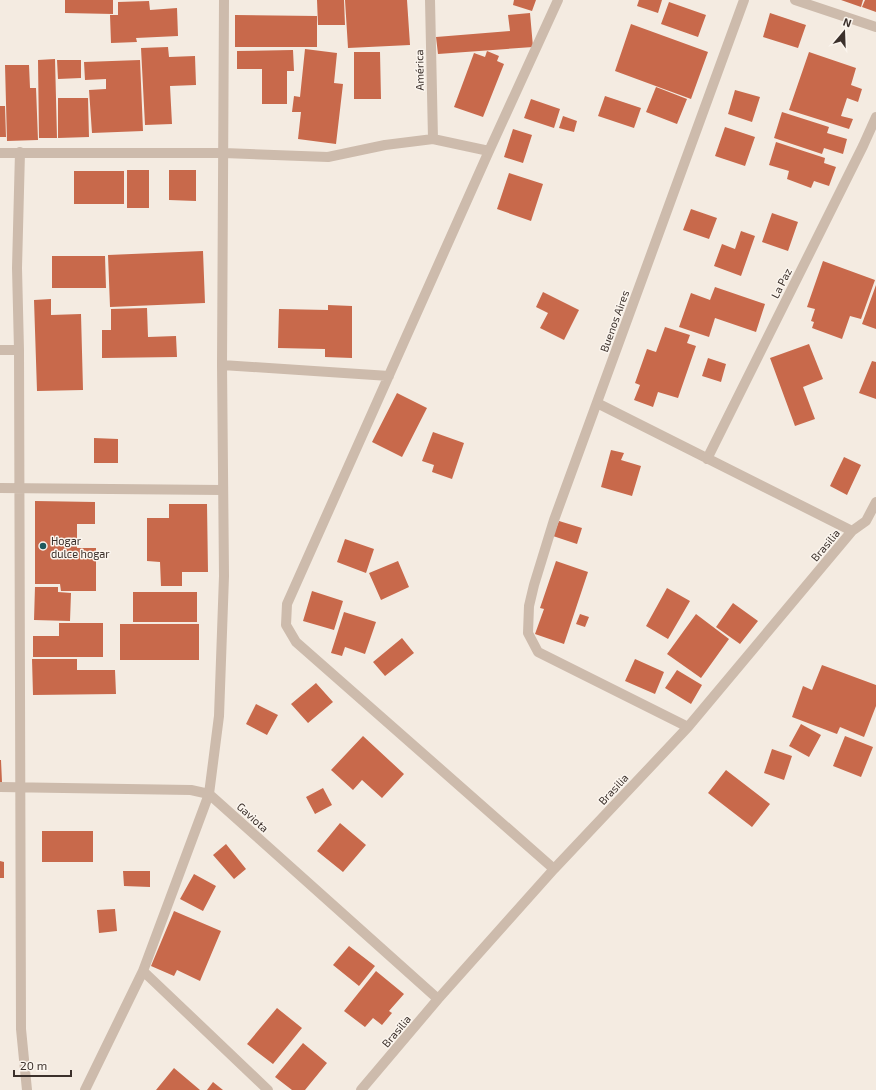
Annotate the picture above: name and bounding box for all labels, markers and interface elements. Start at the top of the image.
north arrow [824,12,864,52]
text: N [842,15,853,30]
street label: América [412,49,426,91]
street label: La Paz [768,265,794,300]
street label: Buenos Aires [597,288,631,354]
street label: Brasilia [808,526,842,564]
place label: Hogar dulce hogar [51,534,110,560]
marker: Hogar dulce hogar [38,541,48,551]
street label: Brasilia [595,771,631,807]
street label: Gaviota [235,799,271,835]
street label: Brasilia [379,1012,413,1050]
scale bar [14,1052,71,1078]
text: 20 m [20,1058,47,1072]

